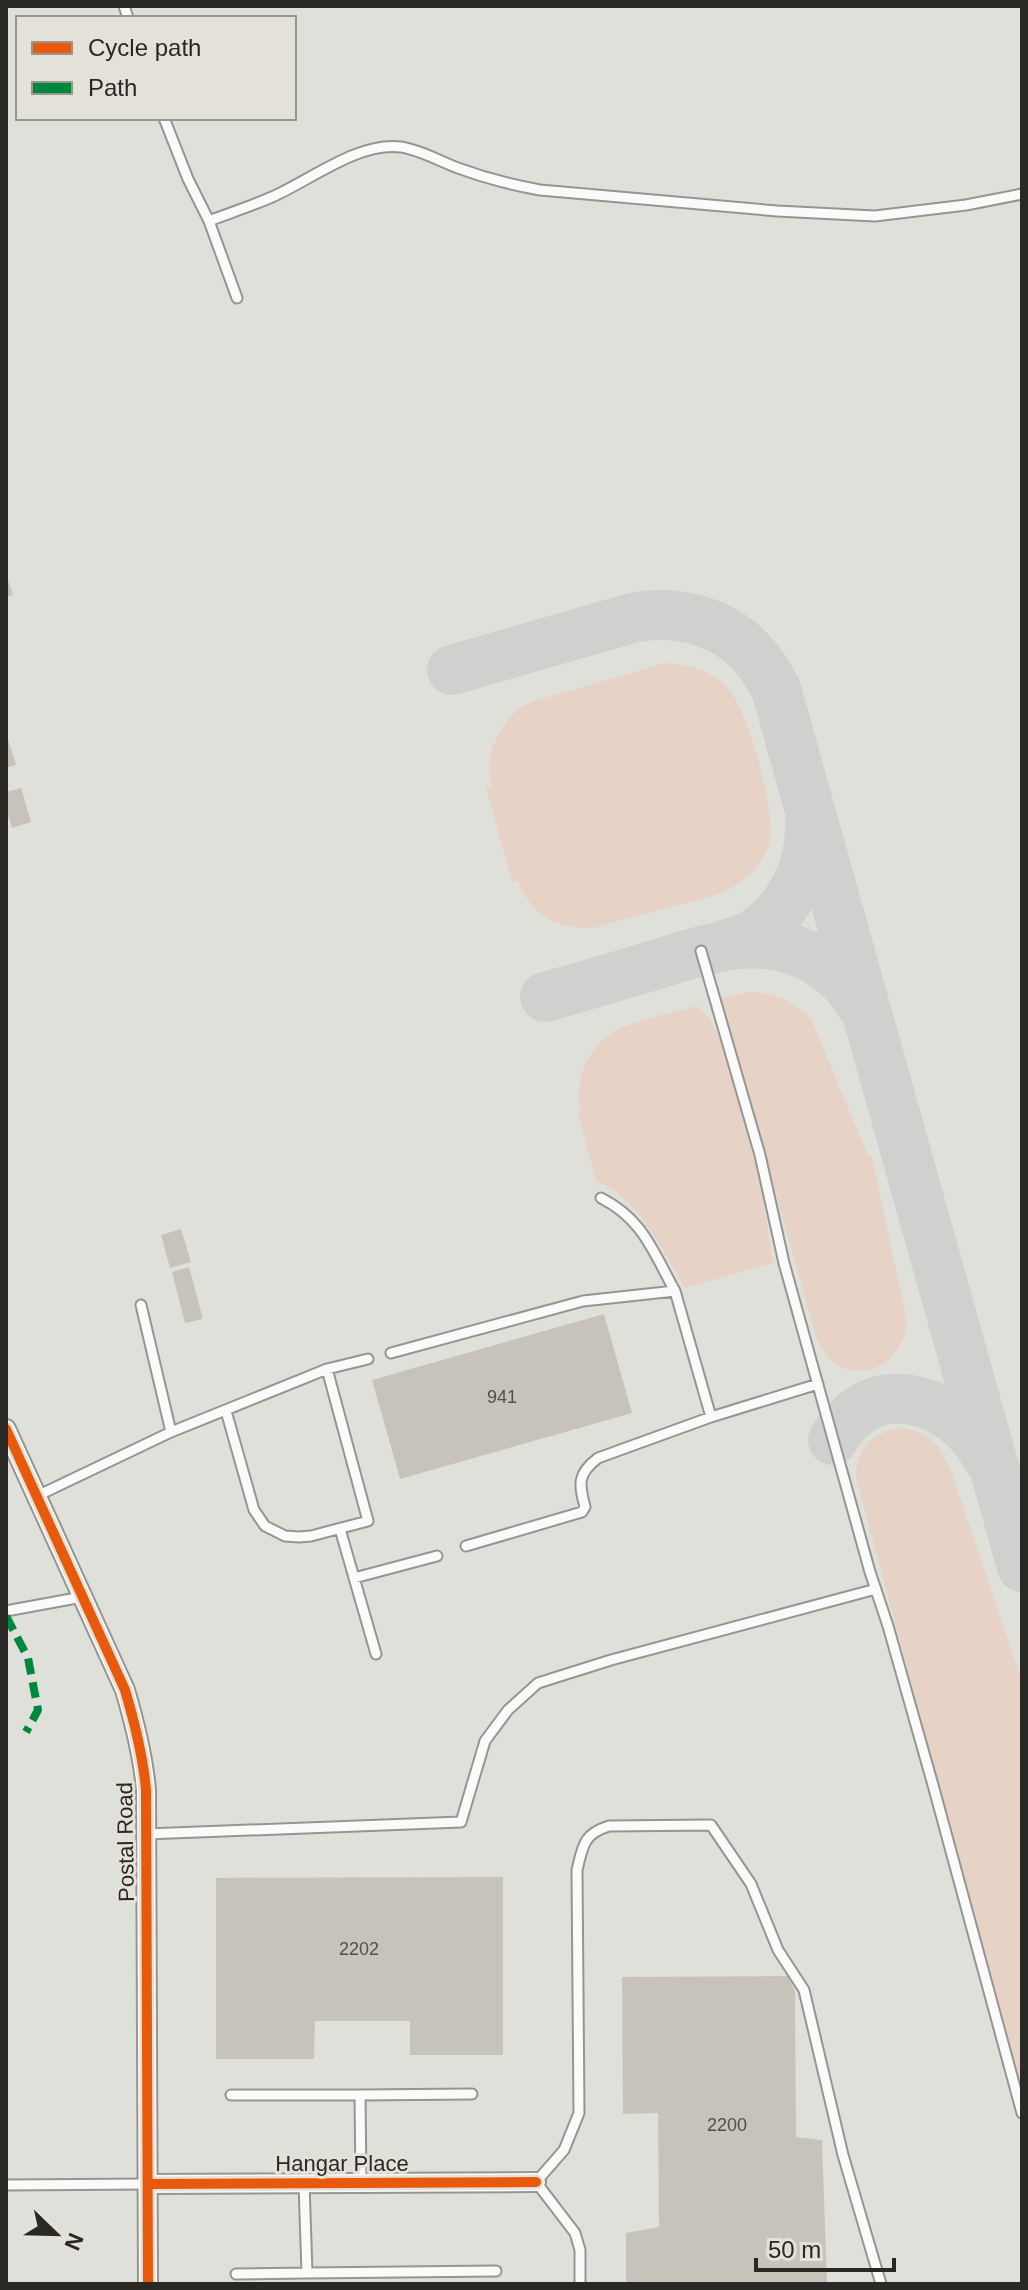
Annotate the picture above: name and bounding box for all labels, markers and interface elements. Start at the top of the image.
legend [16,16,296,120]
text: Cycle path [88,34,201,61]
text: Path [88,74,137,101]
house number: 941 [487,1387,517,1407]
street label: Postal Road [112,1782,139,1902]
house number: 2202 [339,1939,379,1959]
house number: 2200 [707,2115,747,2135]
street label: Hangar Place [275,2151,409,2176]
north arrow [16,2194,96,2274]
scale bar [756,2222,894,2272]
text: N [59,2229,89,2254]
text: 50 m [768,2236,821,2263]

